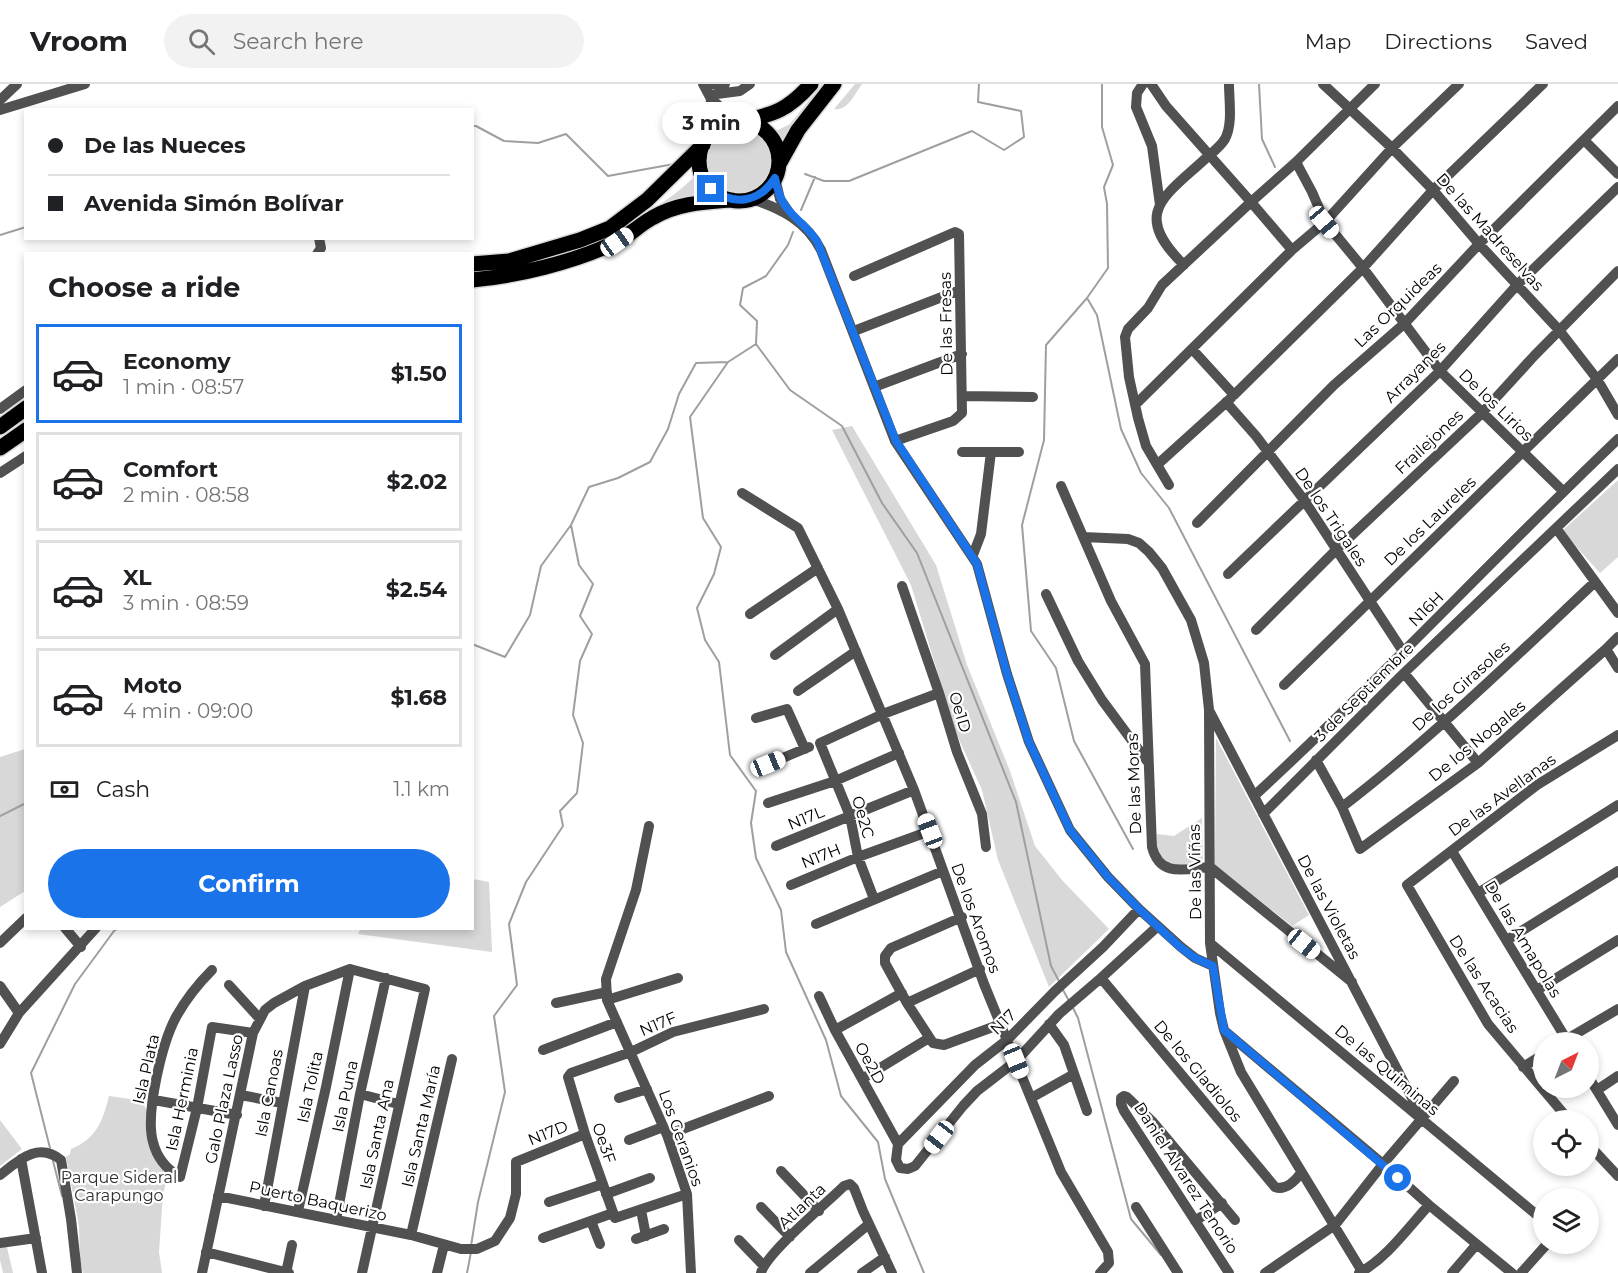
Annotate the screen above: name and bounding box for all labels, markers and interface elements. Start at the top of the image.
search box [164,14,584,68]
text: Vroom [30,24,128,58]
icon: search [185,25,218,58]
text: Search here [233,28,364,55]
text: Map [1305,29,1351,54]
text: Directions [1384,29,1492,54]
text: Saved [1525,29,1588,54]
callout: 3 min [662,102,760,144]
text: 3 min [682,111,741,135]
text: De las Nueces [84,132,246,159]
street label: De las Madreselvas [1432,169,1548,295]
route end [697,175,724,202]
text: Avenida Simón Bolívar [84,190,344,217]
car [1306,202,1342,242]
car [597,224,637,260]
street label: Las Orquideas [1350,258,1446,351]
text: Choose a ride [48,271,240,304]
street label: De las Fresas [936,272,956,376]
street label: Arrayanes [1380,337,1450,407]
icon: car [51,347,105,401]
text: Economy [123,348,231,375]
text: $1.50 [391,360,447,387]
street label: De los Lirios [1455,365,1537,445]
text: 1 min · 08:57 [123,375,244,399]
street label: Frailejones [1391,406,1467,478]
icon: car [51,455,105,509]
text: Comfort [123,456,218,483]
street label: De los Trigales [1291,464,1371,570]
text: $2.02 [386,468,447,495]
street label: De los Laureles [1380,472,1480,570]
text: 2 min · 08:58 [123,483,250,507]
icon: car [51,563,105,617]
text: XL [123,564,152,591]
text: $2.54 [386,576,447,603]
street label: N16H [1405,588,1447,630]
text: 3 min · 08:59 [123,591,249,615]
street label: De los Girasoles [1408,637,1514,735]
street label: 3 de Septiembre [1310,638,1418,746]
icon: car [51,671,105,725]
text: Moto [123,672,182,699]
text: $1.68 [391,684,447,711]
street label: Oe1D [945,689,975,735]
street label: De los Nogales [1425,696,1529,786]
text: 4 min · 09:00 [123,699,253,723]
street label: De las Moras [1123,733,1145,835]
car [748,749,788,779]
street label: De las Avellanas [1445,750,1560,840]
icon: cash [48,773,81,806]
text: Cash [96,776,150,803]
text: 1.1 km [393,777,450,801]
street label: Oe2C [848,794,878,840]
street label: N17L [785,802,828,834]
car [915,811,945,851]
street label: De las Viñas [1185,824,1205,920]
street label: N17H [798,839,844,873]
button: Confirm [48,849,450,918]
street label: De las Violetas [1294,852,1365,963]
street label: De los Aromos [947,860,1005,976]
street label: De las Amapolas [1481,877,1566,1001]
car [1284,926,1324,962]
street label: De las Acacias [1445,931,1523,1037]
street label: N17 [986,1005,1020,1039]
street label: N17F [637,1008,679,1040]
street label: De los Gladiolos [1150,1016,1246,1126]
street label: De las Quiminas [1331,1021,1443,1119]
street label: Isla Plata [129,1032,163,1106]
north arrow [1533,1032,1599,1098]
map controls [1533,1032,1599,1254]
street label: Galo Plaza Lasso [201,1033,247,1165]
street label: Oe2D [851,1039,889,1087]
car [1001,1041,1031,1081]
street label: Isla Herminia [162,1045,202,1153]
street label: Isla Canoas [251,1047,287,1139]
street label: Isla Tolita [293,1049,327,1125]
street label: Isla Puna [328,1058,362,1134]
street label: Isla Santa María [398,1063,444,1189]
street label: Isla Santa Ana [356,1077,398,1191]
street label: Los Geranios [655,1087,707,1189]
street label: Daniel Alvarez Tenorio [1130,1099,1242,1257]
button: locate [1533,1110,1599,1176]
street label: N17D [525,1116,571,1150]
car [921,1117,957,1157]
street label: Oe3F [588,1120,620,1166]
route start [1384,1164,1411,1191]
park label: Parque Sideral Carapungo [61,1168,177,1205]
street label: Puerto Baquerizo [247,1177,389,1225]
street label: Atlanta [774,1179,830,1233]
button: layers [1533,1188,1599,1254]

